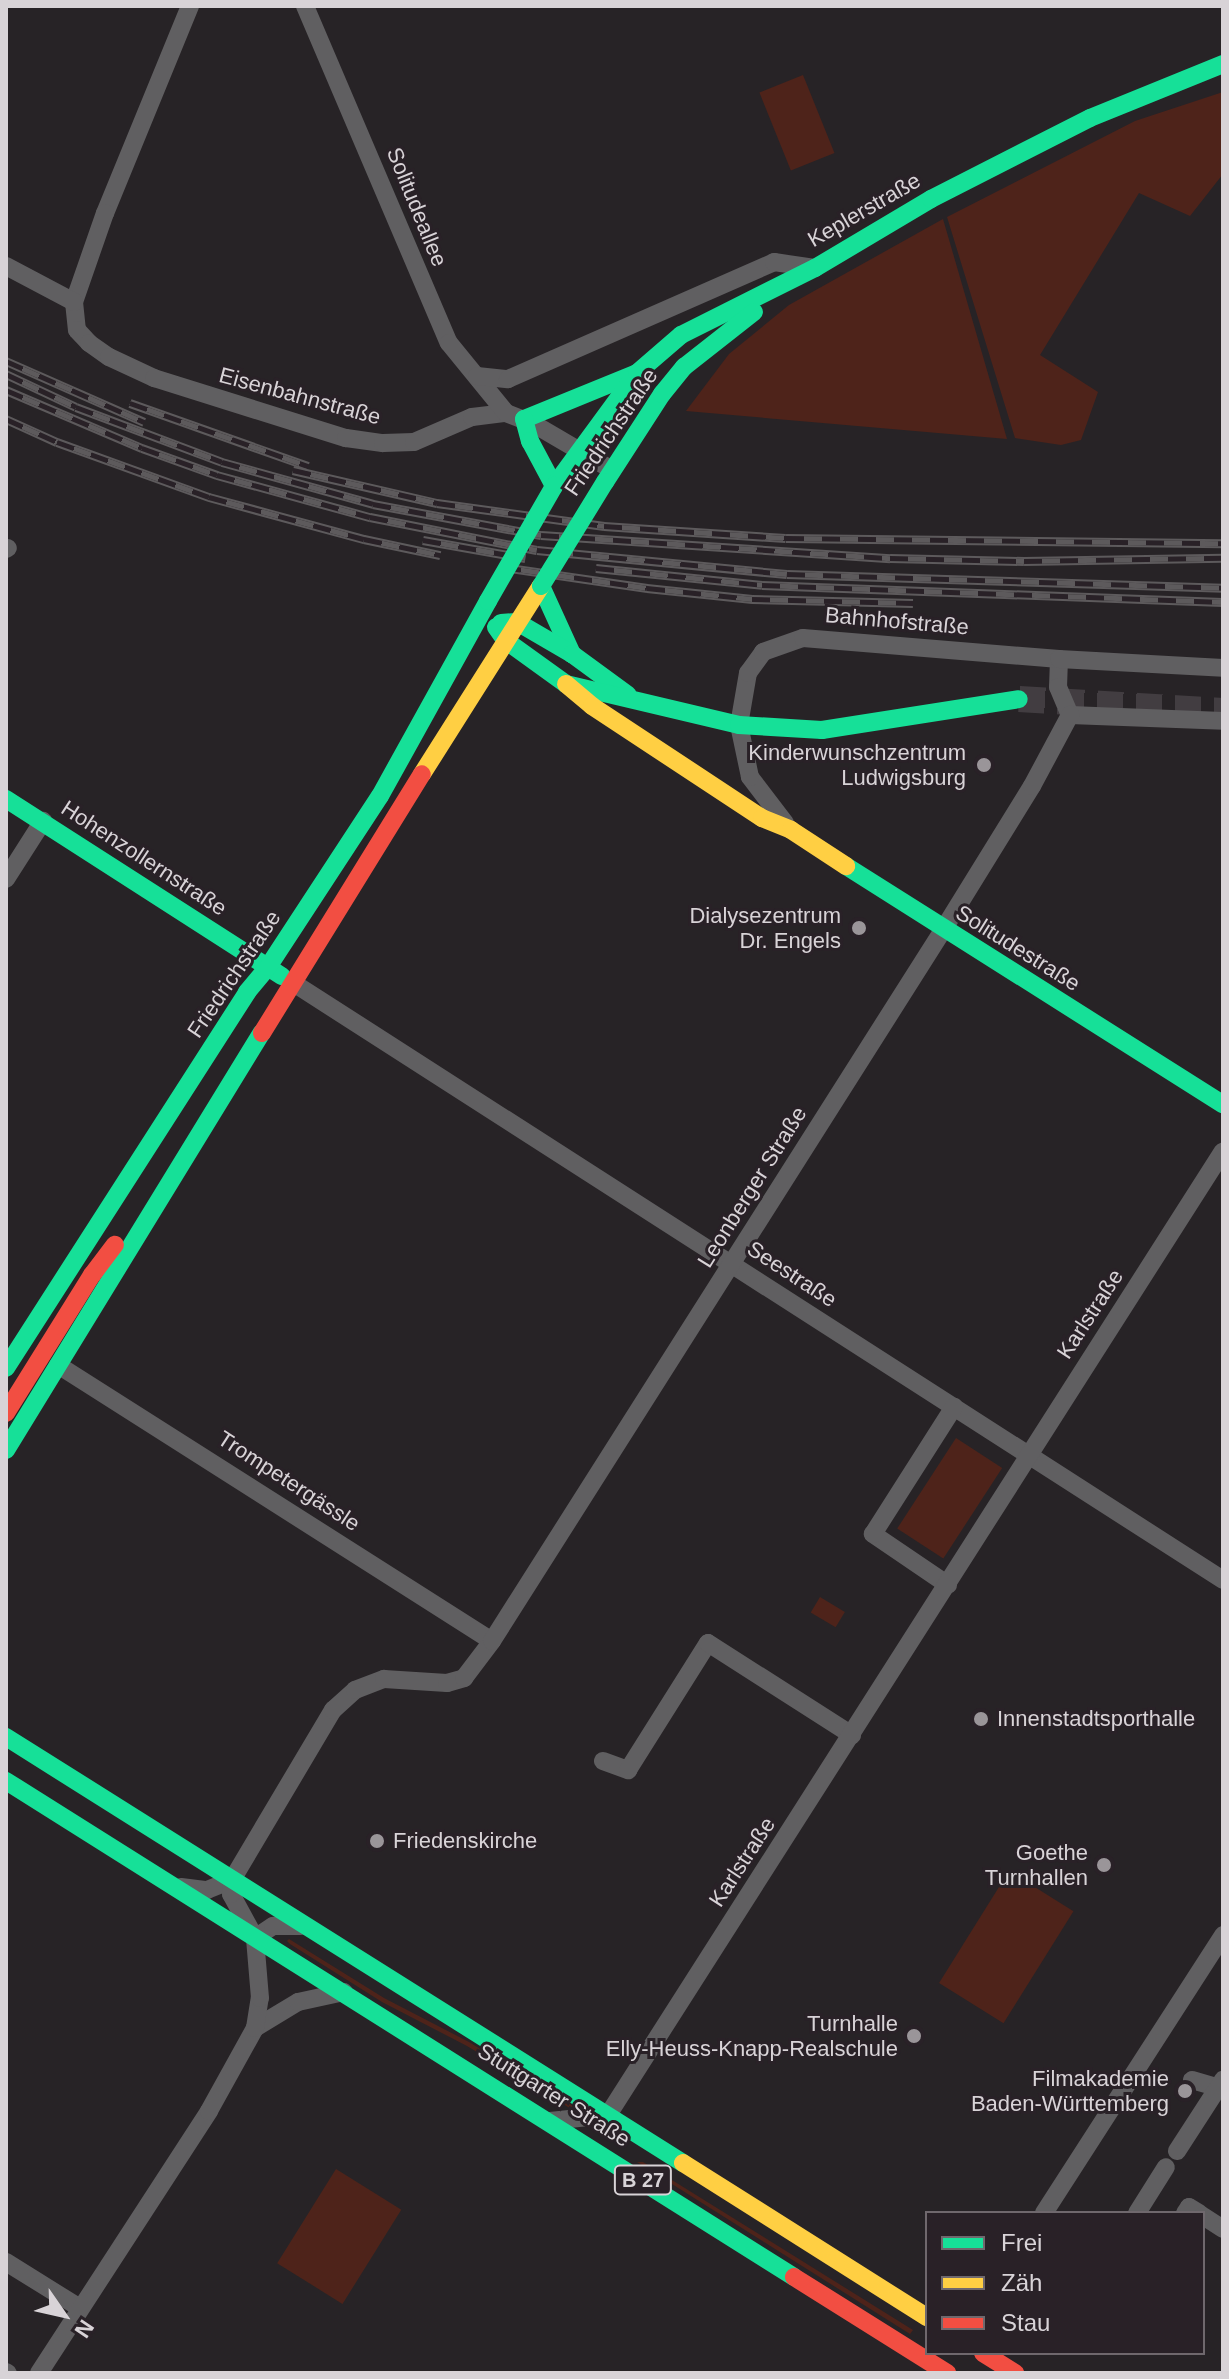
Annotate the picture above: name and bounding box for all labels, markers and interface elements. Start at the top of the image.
street label: Solitudeallee [381,144,453,270]
street label: Keplerstraße [803,167,925,253]
street label: Eisenbahnstraße [216,362,384,430]
street label: Friedrichstraße [559,363,663,501]
street label: Bahnhofstraße [824,602,970,640]
place label: Kinderwunschzentrum Ludwigsburg [748,739,966,790]
marker: Kinderwunschzentrum Ludwigsburg [973,754,995,776]
street label: Hohenzollernstraße [56,795,232,921]
street label: Solitudestraße [951,899,1085,997]
place label: Dialysezentrum Dr. Engels [689,902,841,954]
street label: Friedrichstraße [182,905,286,1043]
marker: Dialysezentrum Dr. Engels [848,917,870,939]
street label: Leonberger Straße [692,1102,812,1272]
street label: Seestraße [742,1235,842,1313]
street label: Karlstraße [1051,1264,1129,1364]
street label: Trompetergässle [213,1425,365,1537]
place label: Innenstadtsporthalle [997,1706,1195,1732]
marker: Innenstadtsporthalle [972,1710,990,1728]
street label: Karlstraße [703,1812,781,1912]
place label: Friedenskirche [393,1828,537,1854]
marker: Friedenskirche [368,1832,386,1850]
place label: Goethe Turnhallen [985,1839,1088,1890]
marker: Goethe Turnhallen [1095,1856,1113,1874]
place label: Turnhalle Elly-Heuss-Knapp-Realschule [606,2010,898,2062]
marker: Turnhalle Elly-Heuss-Knapp-Realschule [905,2027,923,2045]
street label: Stuttgarter Straße [473,2037,635,2153]
place label: Filmakademie Baden-Württemberg [971,2065,1169,2116]
marker: Filmakademie Baden-Württemberg [1176,2082,1194,2100]
road number: B 27 [613,2164,673,2196]
legend [925,2211,1205,2355]
text: Frei [1001,2229,1042,2256]
text: Zäh [1001,2269,1042,2296]
north arrow [24,2275,104,2355]
text: Stau [1001,2309,1050,2336]
text: N [70,2315,99,2342]

